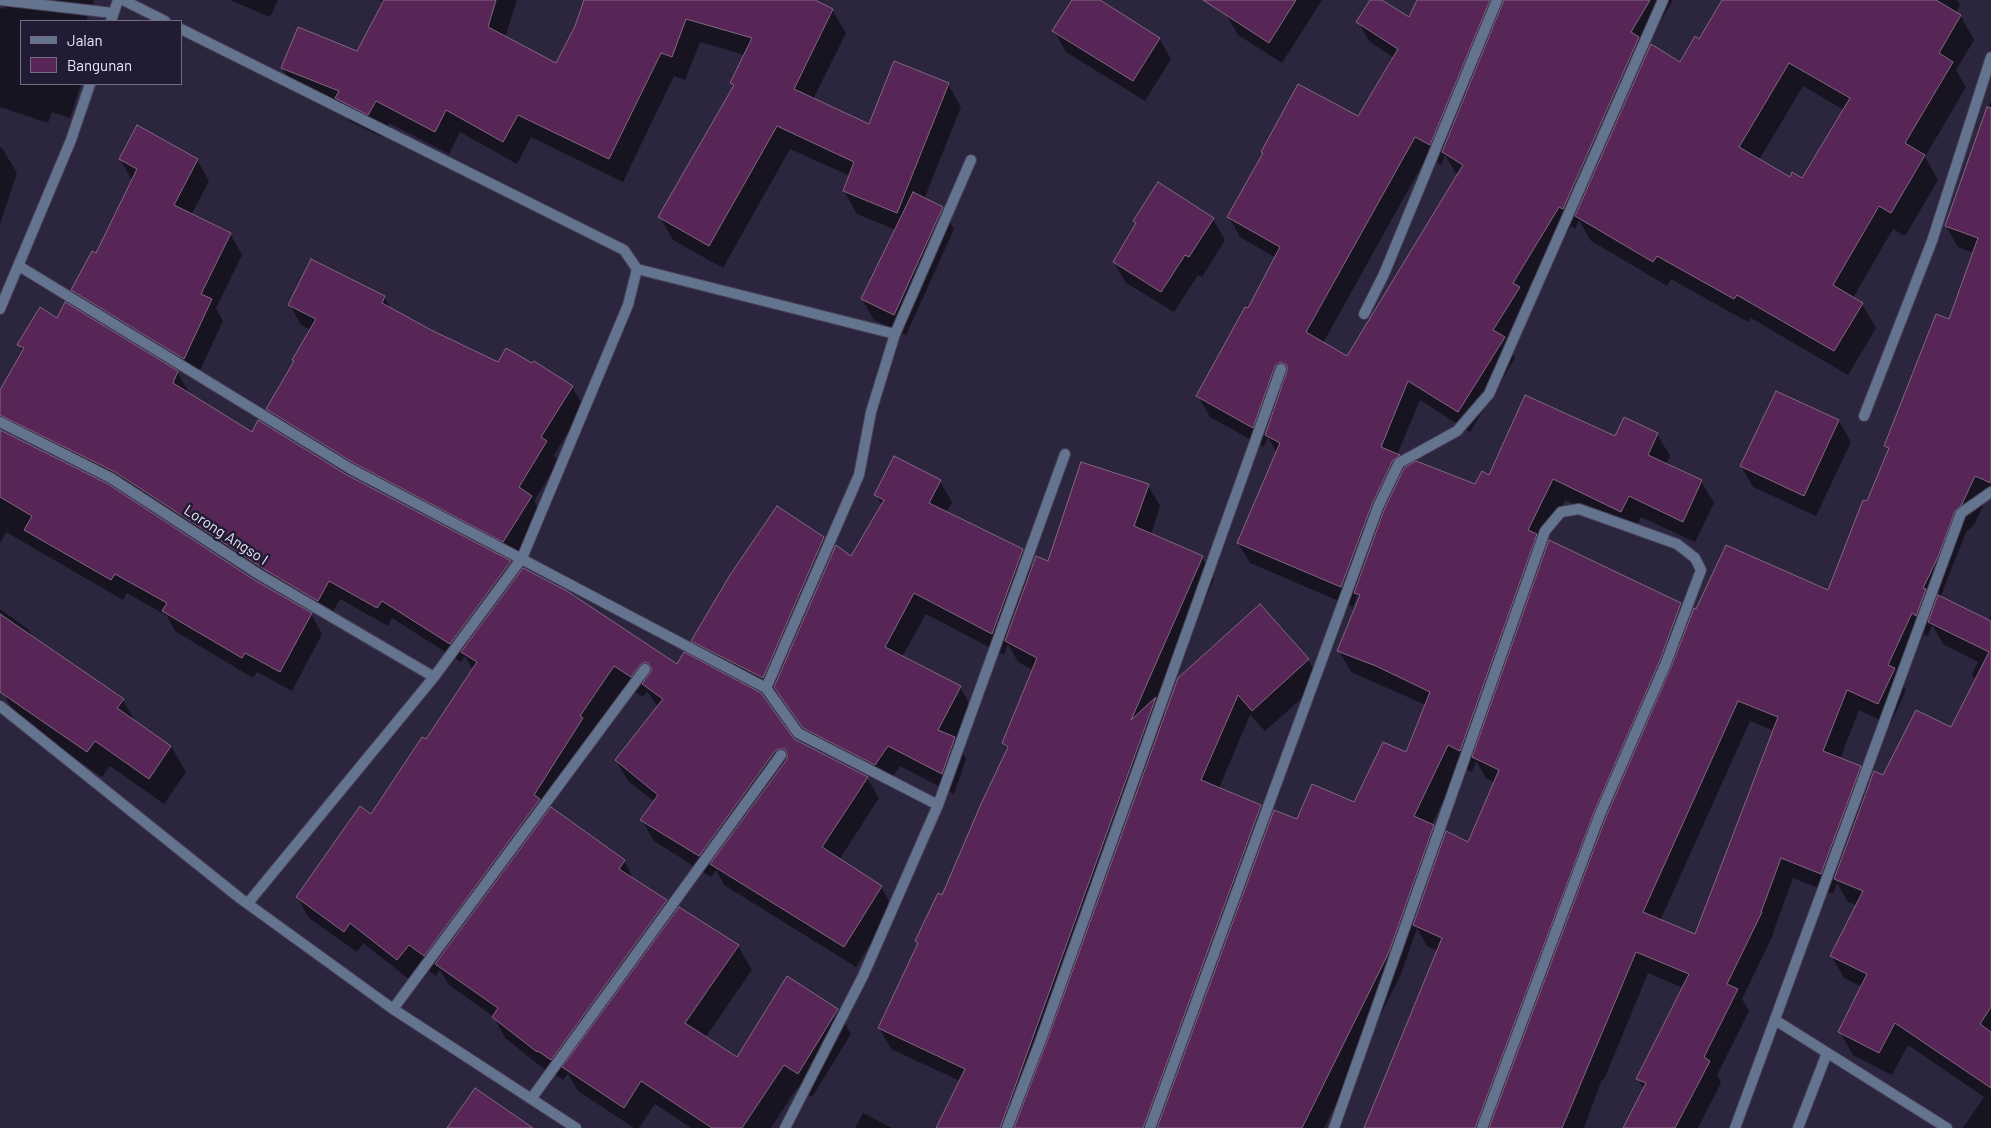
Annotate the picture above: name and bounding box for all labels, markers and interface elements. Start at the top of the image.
legend [20,20,182,85]
text: Jalan [67,31,103,49]
text: Bangunan [67,56,132,74]
street label: Lorong Angso I [181,501,271,569]

